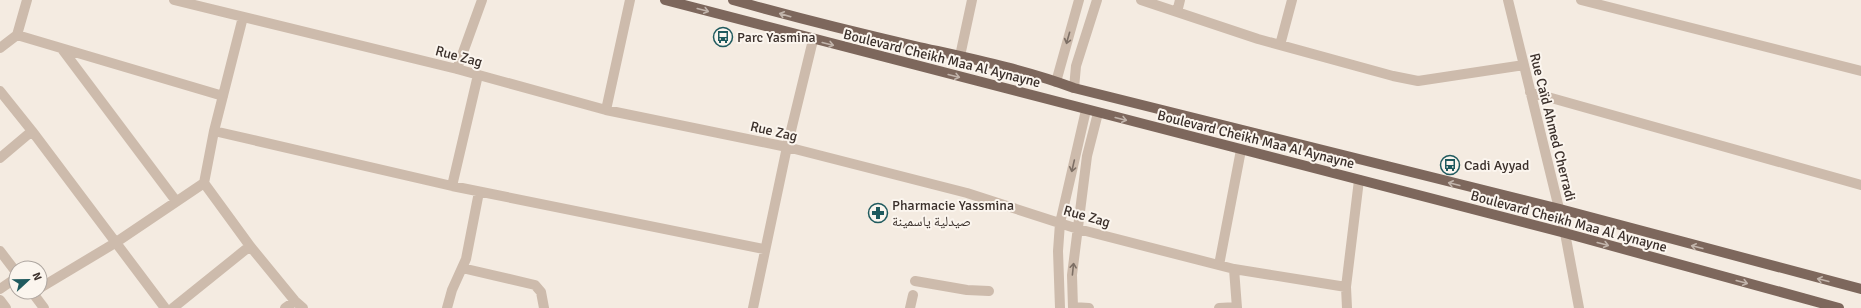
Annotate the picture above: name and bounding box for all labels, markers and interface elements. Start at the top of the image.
one-way arrow [696,7,709,14]
one-way arrow [779,10,792,18]
bus stop icon: Parc Yasmina [712,26,734,48]
street label: Boulevard Cheikh Maa Al Aynayne [842,26,1042,91]
place label: Parc Yasmina [737,29,816,46]
one-way arrow [1064,31,1072,44]
one-way arrow [821,40,834,48]
street label: Rue Zag [434,42,484,71]
street label: Rue Caïd Ahmed Cherradi [1526,51,1579,203]
one-way arrow [947,73,960,80]
street label: Boulevard Cheikh Maa Al Aynayne [1156,107,1356,172]
one-way arrow [1114,116,1127,123]
street label: Rue Zag [749,118,799,145]
bus stop icon: Cadi Ayyad [1439,154,1461,176]
place label: Cadi Ayyad [1464,157,1529,174]
one-way arrow [1069,159,1077,172]
one-way arrow [1447,180,1460,187]
street label: Boulevard Cheikh Maa Al Aynayne [1469,187,1669,256]
place label: Pharmacie Yassmina صيدلية ياسمينة [892,197,1014,230]
pharmacy icon: Pharmacie Yassmina صيدلية ياسمينة [867,202,889,224]
street label: Rue Zag [1061,202,1112,231]
one-way arrow [1596,241,1609,248]
one-way arrow [1691,243,1704,251]
north arrow [8,260,48,300]
one-way arrow [1069,263,1077,276]
text: N [29,270,44,282]
one-way arrow [1817,275,1830,283]
one-way arrow [1735,278,1748,286]

